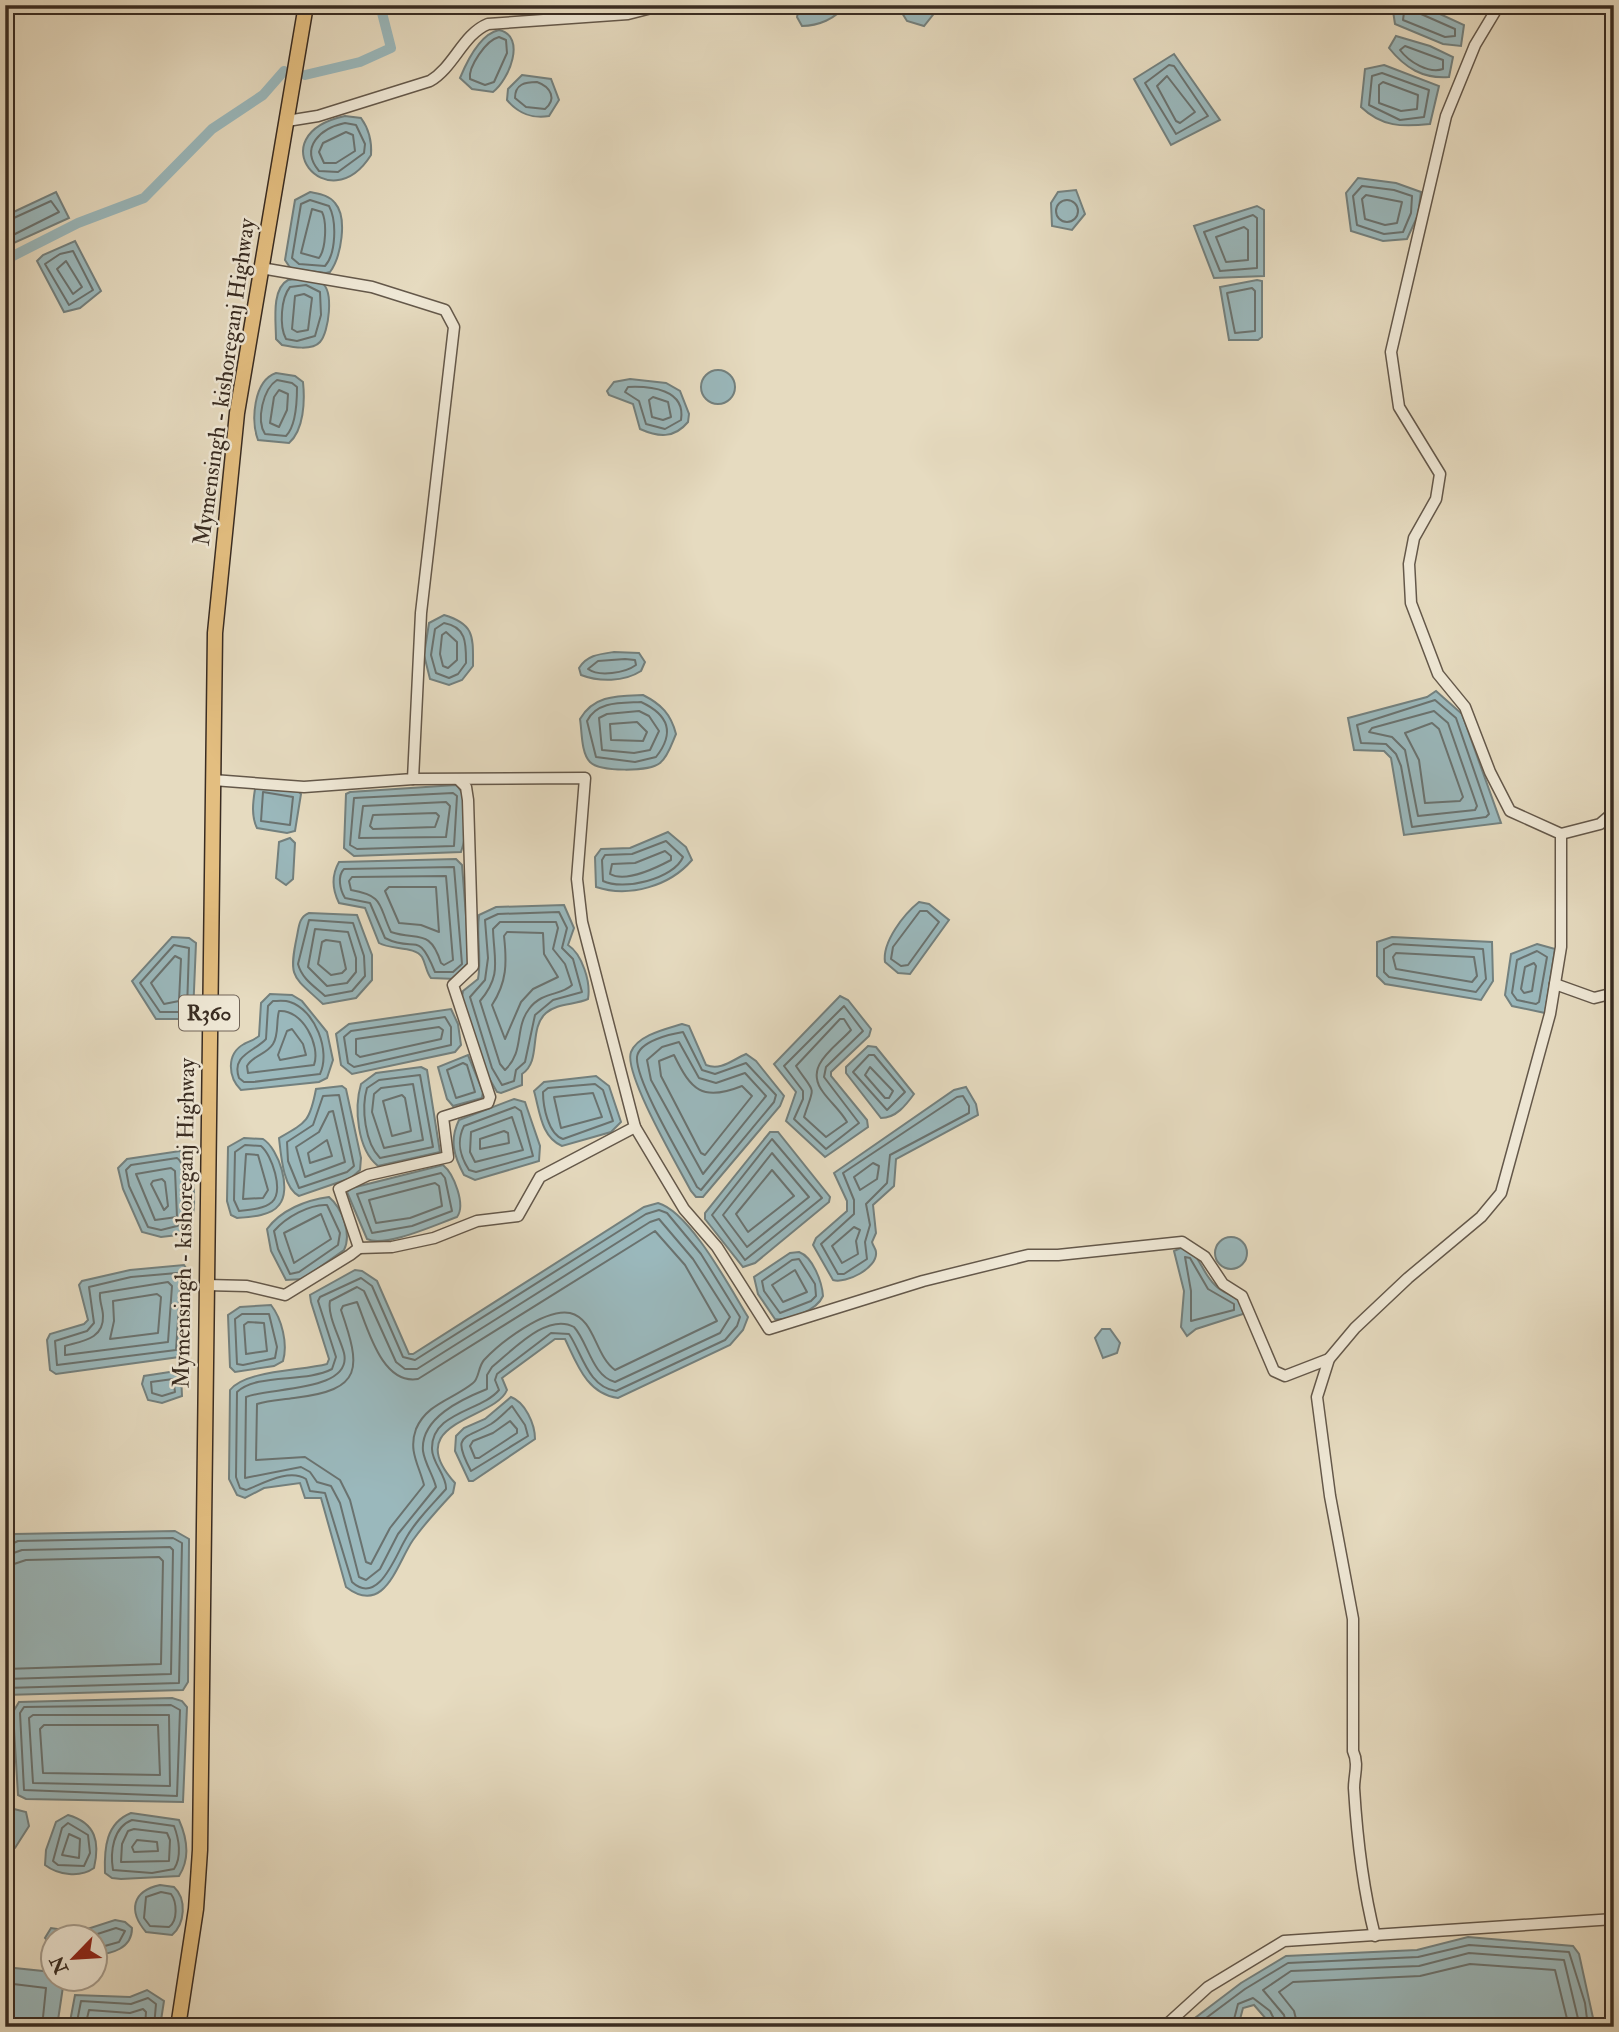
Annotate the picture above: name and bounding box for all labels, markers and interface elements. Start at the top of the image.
street label: Mymensingh - kishoreganj Highway [187,216,261,548]
road number: R360 [179,996,239,1030]
street label: Mymensingh - kishoreganj Highway [167,1057,201,1388]
north arrow [38,1924,108,1994]
text: N [45,1951,74,1978]

